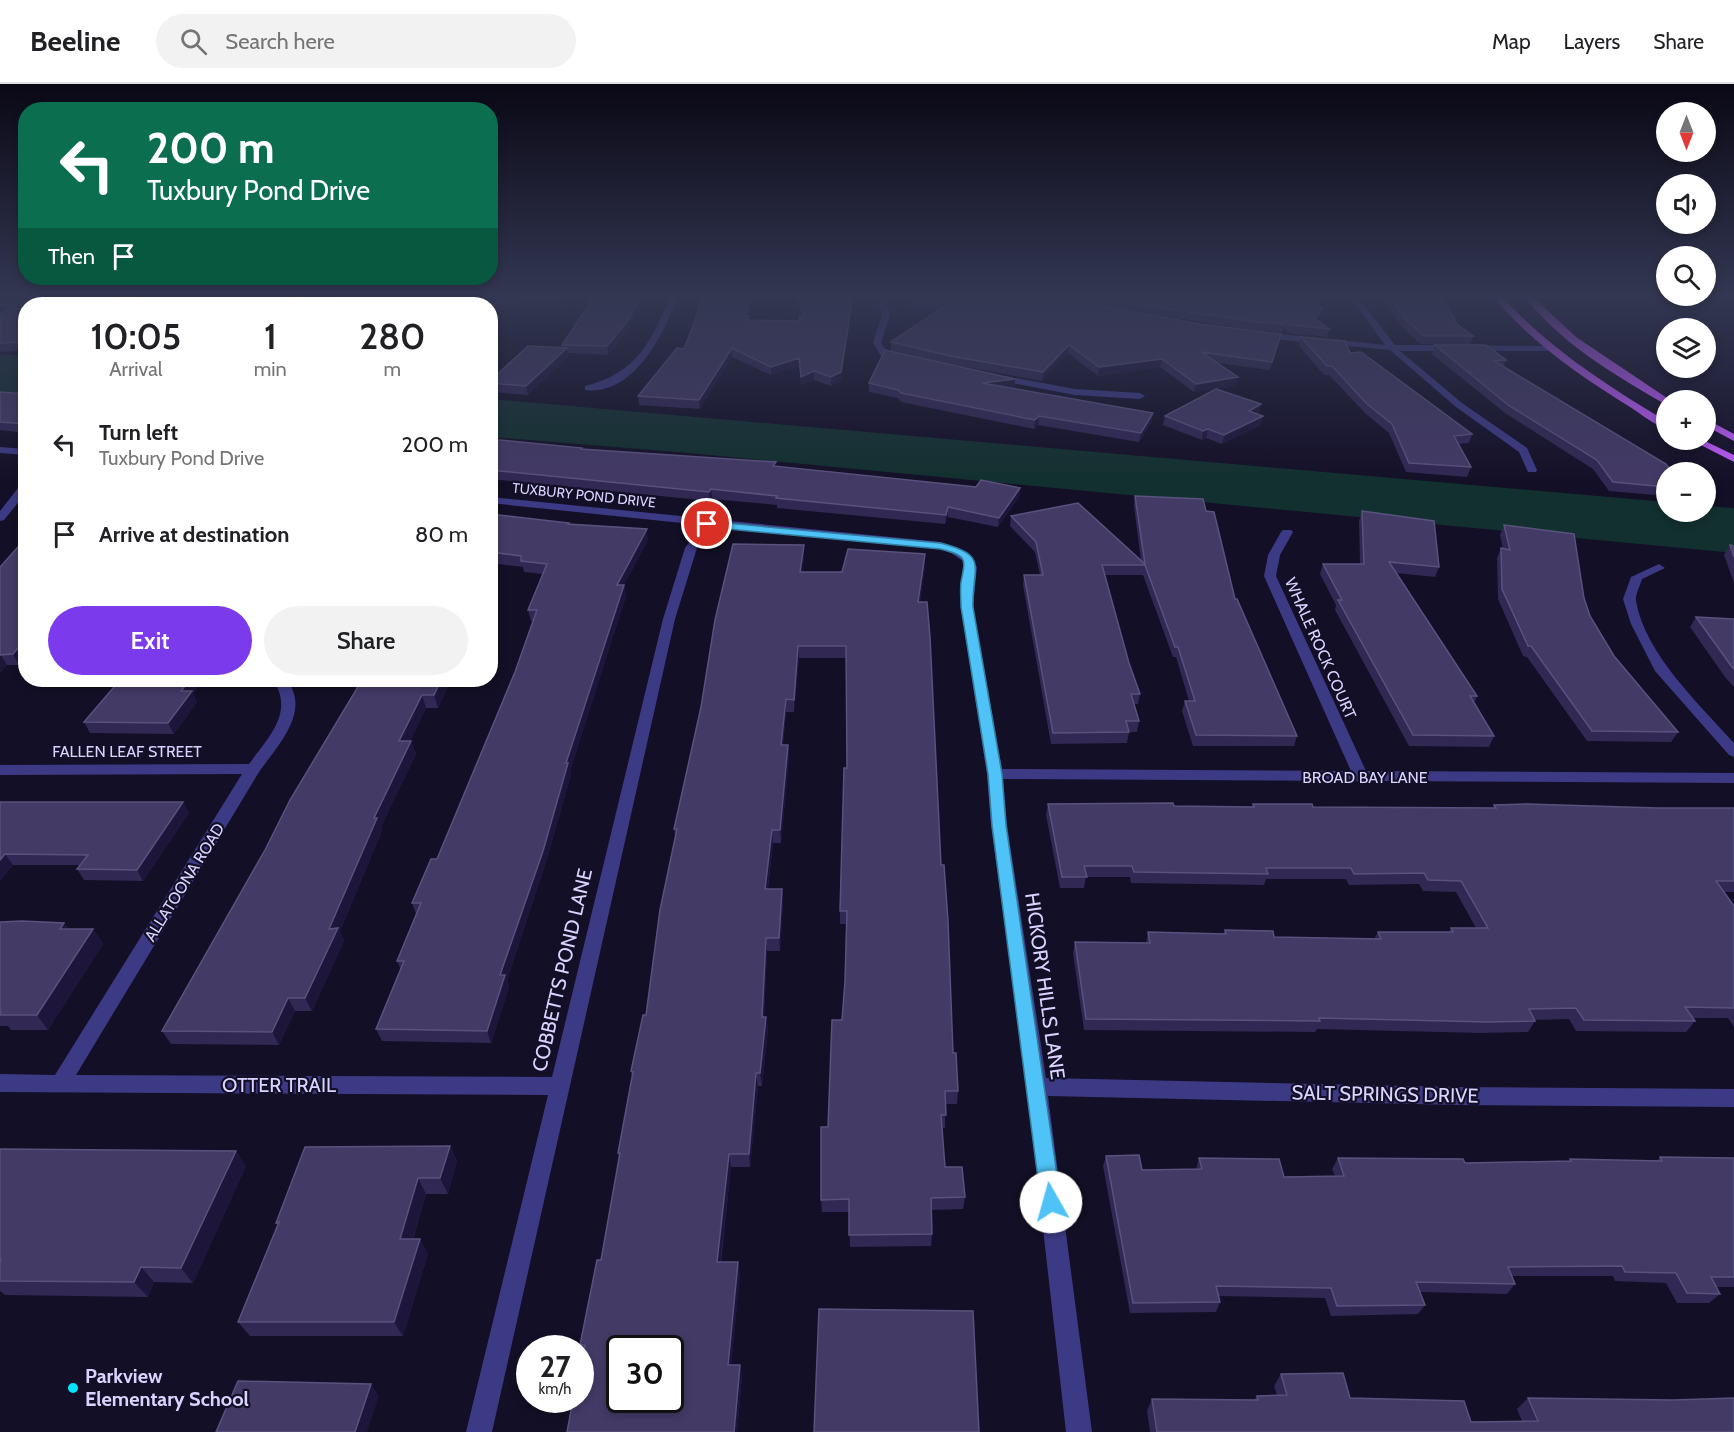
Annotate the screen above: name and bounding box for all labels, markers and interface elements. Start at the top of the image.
search box [156,14,576,68]
text: Beeline [30,24,120,58]
icon: search [177,25,210,58]
text: Search here [225,28,335,55]
text: Map [1492,29,1531,54]
text: Layers [1564,29,1620,54]
text: Share [1653,29,1704,54]
north arrow [1656,102,1716,162]
map controls [1656,102,1716,522]
text: 200 m [147,122,274,174]
icon: left [48,126,126,204]
text: Tuxbury Pond Drive [147,174,370,207]
button: sound [1656,174,1716,234]
icon: arrive [107,240,140,273]
text: Then [48,243,95,270]
button: search [1656,246,1716,306]
text: 10:05 [91,314,181,358]
text: 1 [264,314,277,358]
text: 280 [359,314,425,358]
button: layers [1656,318,1716,378]
text: Arrival [109,357,163,381]
text: min [254,357,287,381]
text: m [384,357,401,381]
button: + [1656,390,1716,450]
text: Turn left [99,419,178,446]
icon: left [48,428,81,461]
text: 200 m [402,431,468,458]
text: Tuxbury Pond Drive [99,446,264,470]
button: − [1656,462,1716,522]
street label: TUXBURY POND DRIVE [511,479,657,512]
pin [681,498,732,549]
icon: arrive [690,507,723,540]
icon: arrive [48,518,81,551]
text: Arrive at destination [99,521,289,548]
text: 80 m [415,521,468,548]
street label: WHALE ROCK COURT [1281,575,1360,722]
button: Exit [48,606,252,675]
button: Share [264,606,468,675]
street label: FALLEN LEAF STREET [52,742,202,761]
street label: BROAD BAY LANE [1302,768,1428,787]
street label: ALLATOONA ROAD [140,820,228,945]
street label: COBBETTS POND LANE [527,866,597,1074]
street label: HICKORY HILLS LANE [1020,891,1070,1081]
street label: OTTER TRAIL [222,1073,336,1097]
street label: SALT SPRINGS DRIVE [1291,1080,1479,1108]
position arrow [1019,1170,1083,1234]
speed limit sign: 30 [606,1335,684,1413]
text: 27 [539,1348,571,1385]
place label: Parkview Elementary School [85,1364,249,1411]
text: km/h [539,1380,571,1398]
marker: Parkview Elementary School [66,1381,80,1395]

